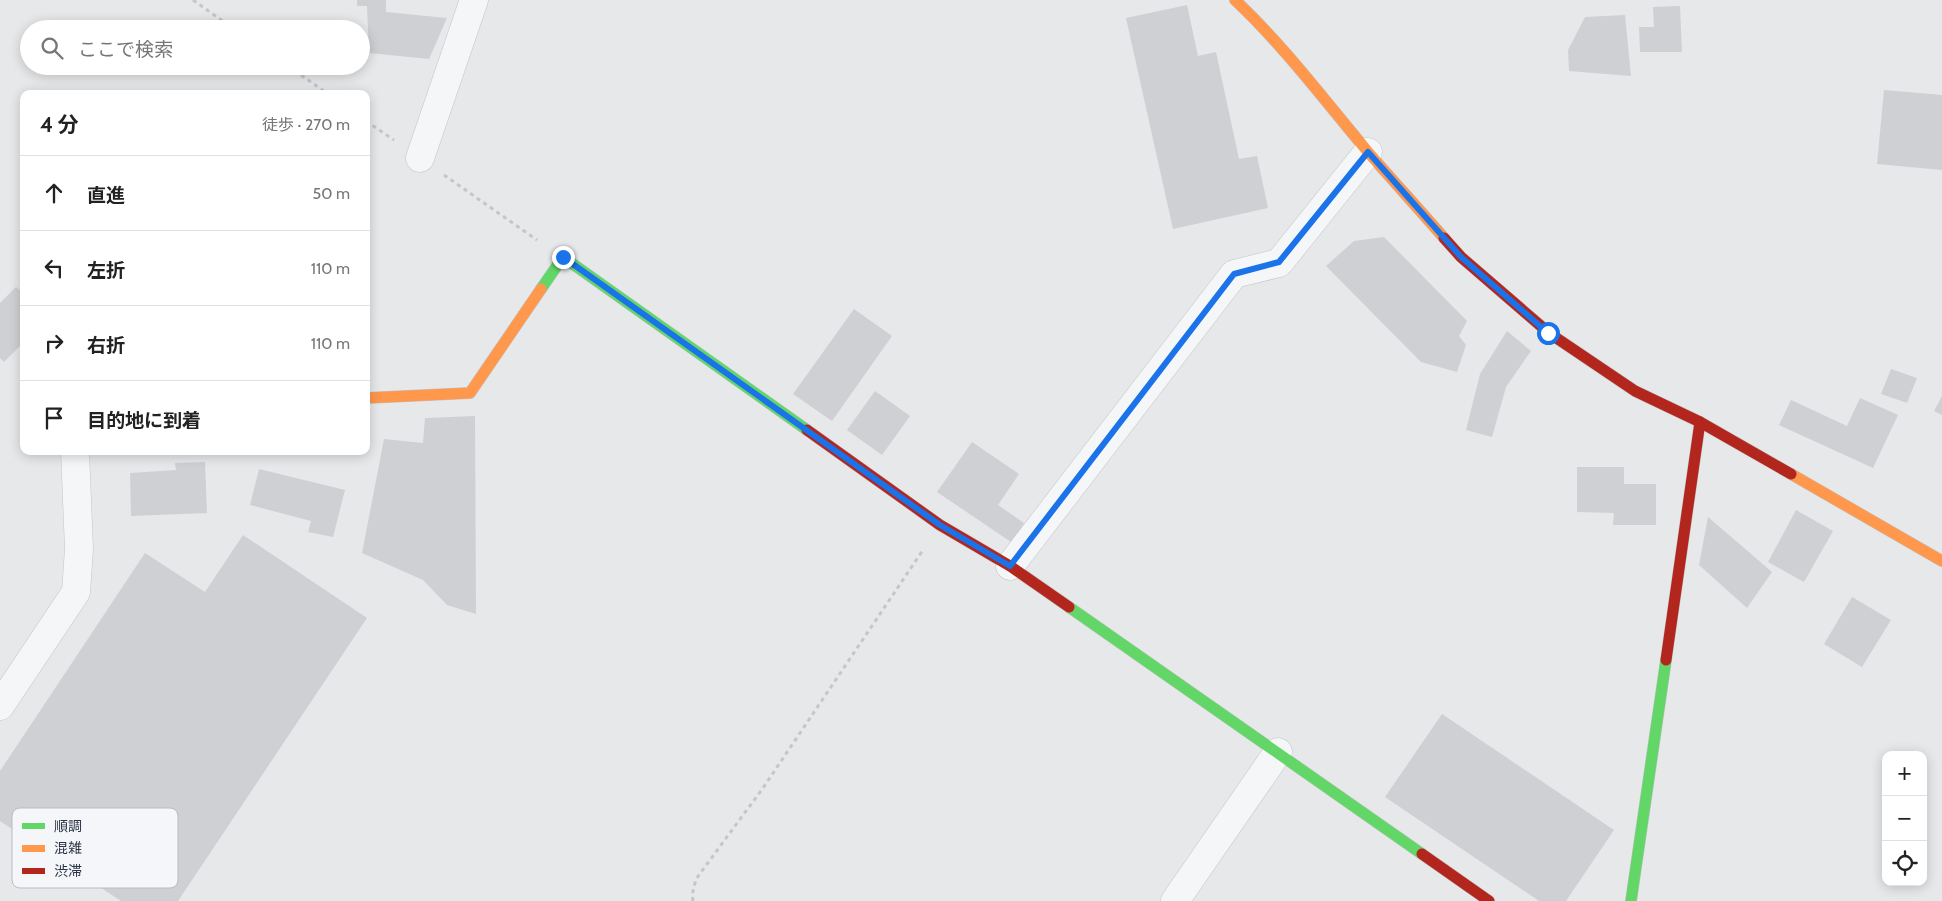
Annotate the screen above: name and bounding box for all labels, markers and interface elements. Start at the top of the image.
search box [20,20,370,75]
icon: search [38,34,66,62]
text: ここで検索 [78,38,173,61]
text: 4 分 [40,112,79,137]
text: 徒歩 · 270 m [262,115,350,134]
icon: ahead [40,179,68,207]
text: 直進 [87,184,125,207]
text: 50 m [313,184,350,203]
route end [552,246,575,269]
icon: left [40,254,68,282]
text: 左折 [87,259,125,282]
text: 110 m [311,259,350,278]
route start [1537,322,1560,345]
icon: right [40,329,68,357]
text: 右折 [87,334,125,357]
text: 110 m [311,334,350,353]
icon: arrive [40,404,68,432]
text: 目的地に到着 [87,409,201,432]
map controls [1882,751,1927,886]
button: + [1882,751,1927,796]
button: − [1882,796,1927,841]
legend [12,808,178,888]
text: 順調 [54,817,82,835]
text: 混雑 [54,839,82,857]
button: locate [1882,841,1927,886]
text: 渋滞 [54,862,82,880]

